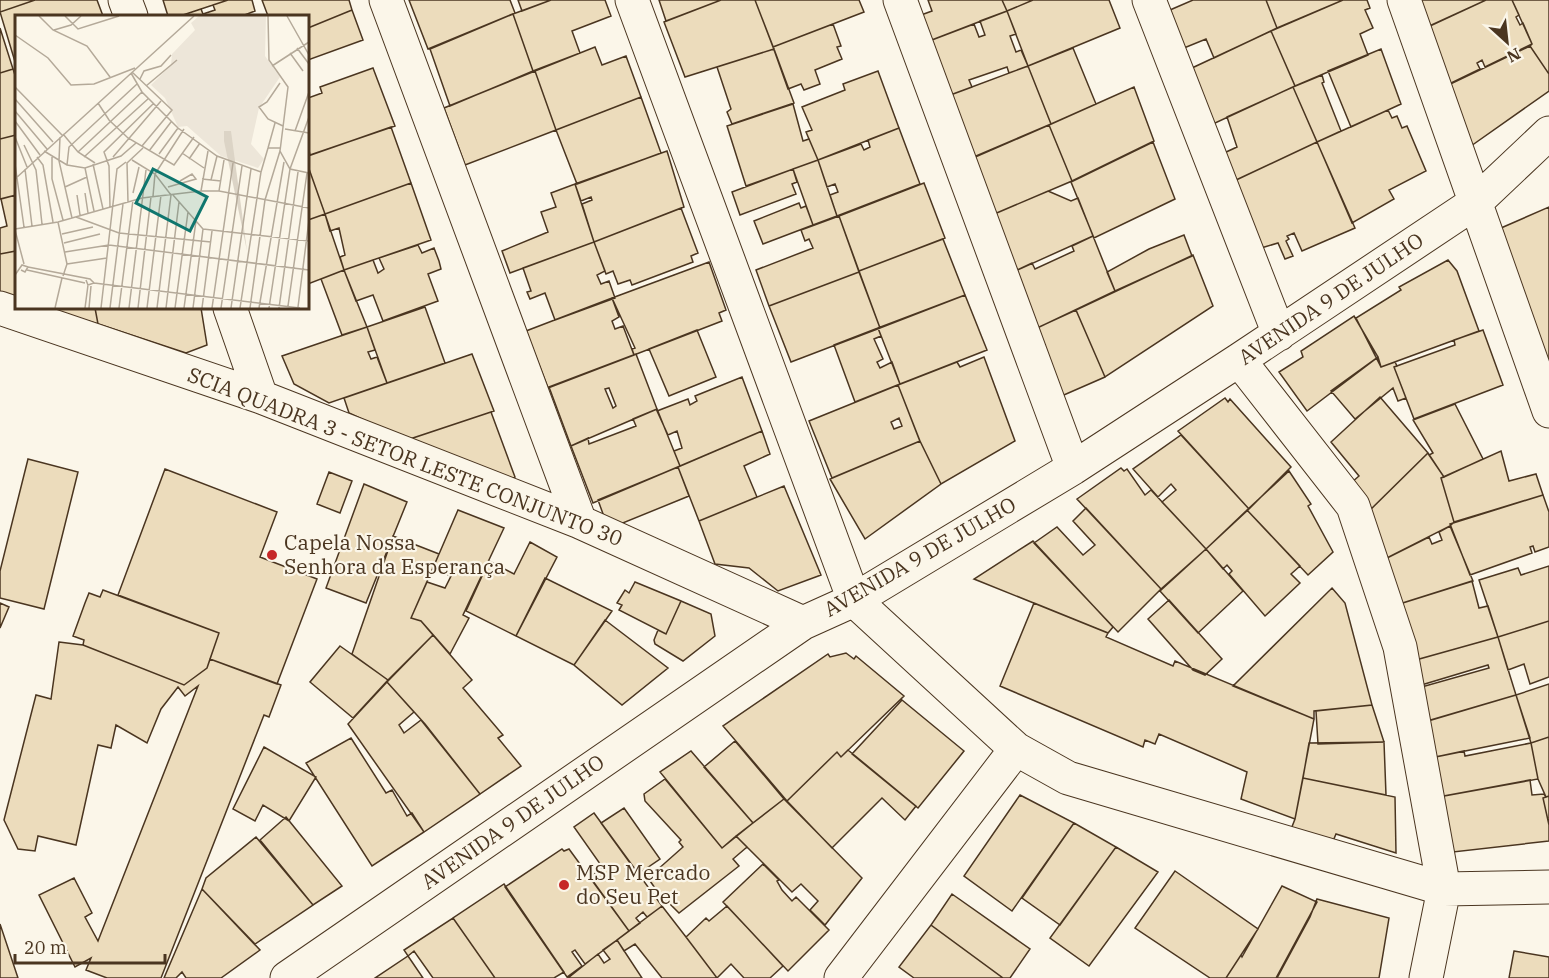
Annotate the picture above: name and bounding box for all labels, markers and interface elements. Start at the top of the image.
north arrow [1477,12,1537,72]
inset map [15,15,309,309]
text: N [1504,44,1524,67]
street label: AVENIDA 9 DE JULHO [1232,226,1428,371]
street label: SCIA QUADRA 3 - SETOR LESTE CONJUNTO 30 [184,360,627,552]
street label: AVENIDA 9 DE JULHO [818,490,1021,623]
place label: Capela Nossa Senhora da Esperança [284,528,505,580]
marker: Capela Nossa Senhora da Esperança [265,548,279,562]
street label: AVENIDA 9 DE JULHO [415,747,610,895]
place label: MSP Mercado do Seu Pet [576,858,710,910]
marker: MSP Mercado do Seu Pet [557,878,571,892]
scale bar [15,927,165,965]
text: 20 m [24,936,67,959]

